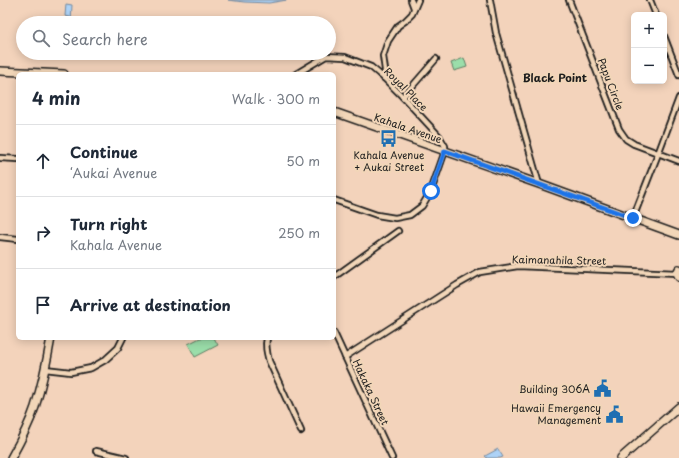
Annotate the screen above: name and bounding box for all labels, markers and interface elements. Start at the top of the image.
map controls [631,12,667,84]
button: + [631,12,667,48]
search box [16,16,336,60]
icon: search [30,27,52,49]
text: Search here [62,27,148,50]
button: − [631,48,667,84]
street label: Papu Circle [595,56,628,112]
street label: Royal Place [380,63,432,115]
district label: Black Point [523,69,587,86]
text: 4 min [32,85,80,111]
text: Walk · 300 m [232,89,320,108]
street label: Kahala Avenue [372,109,445,146]
bus stop icon: Kahala Avenue + Aukai Street [379,128,399,148]
text: Continue [70,140,138,163]
place label: Kahala Avenue + Aukai Street [354,147,425,174]
icon: ahead [32,150,54,172]
text: 50 m [286,151,320,170]
text: ʻAukai Avenue [70,163,157,182]
route start [422,182,440,200]
route end [624,209,642,227]
text: Turn right [70,212,147,235]
icon: right [32,222,54,244]
text: 250 m [278,223,320,242]
text: Kahala Avenue [70,235,162,254]
street label: Kaimanahila Street [512,251,606,268]
text: Arrive at destination [70,293,231,316]
icon: arrive [32,294,54,316]
street label: Hakaka Street [350,356,393,427]
public building icon: Building 306A [593,379,613,399]
place label: Building 306A [519,381,590,396]
place label: Hawaii Emergency Management [511,400,601,427]
public building icon: Hawaii Emergency Management [604,404,624,424]

